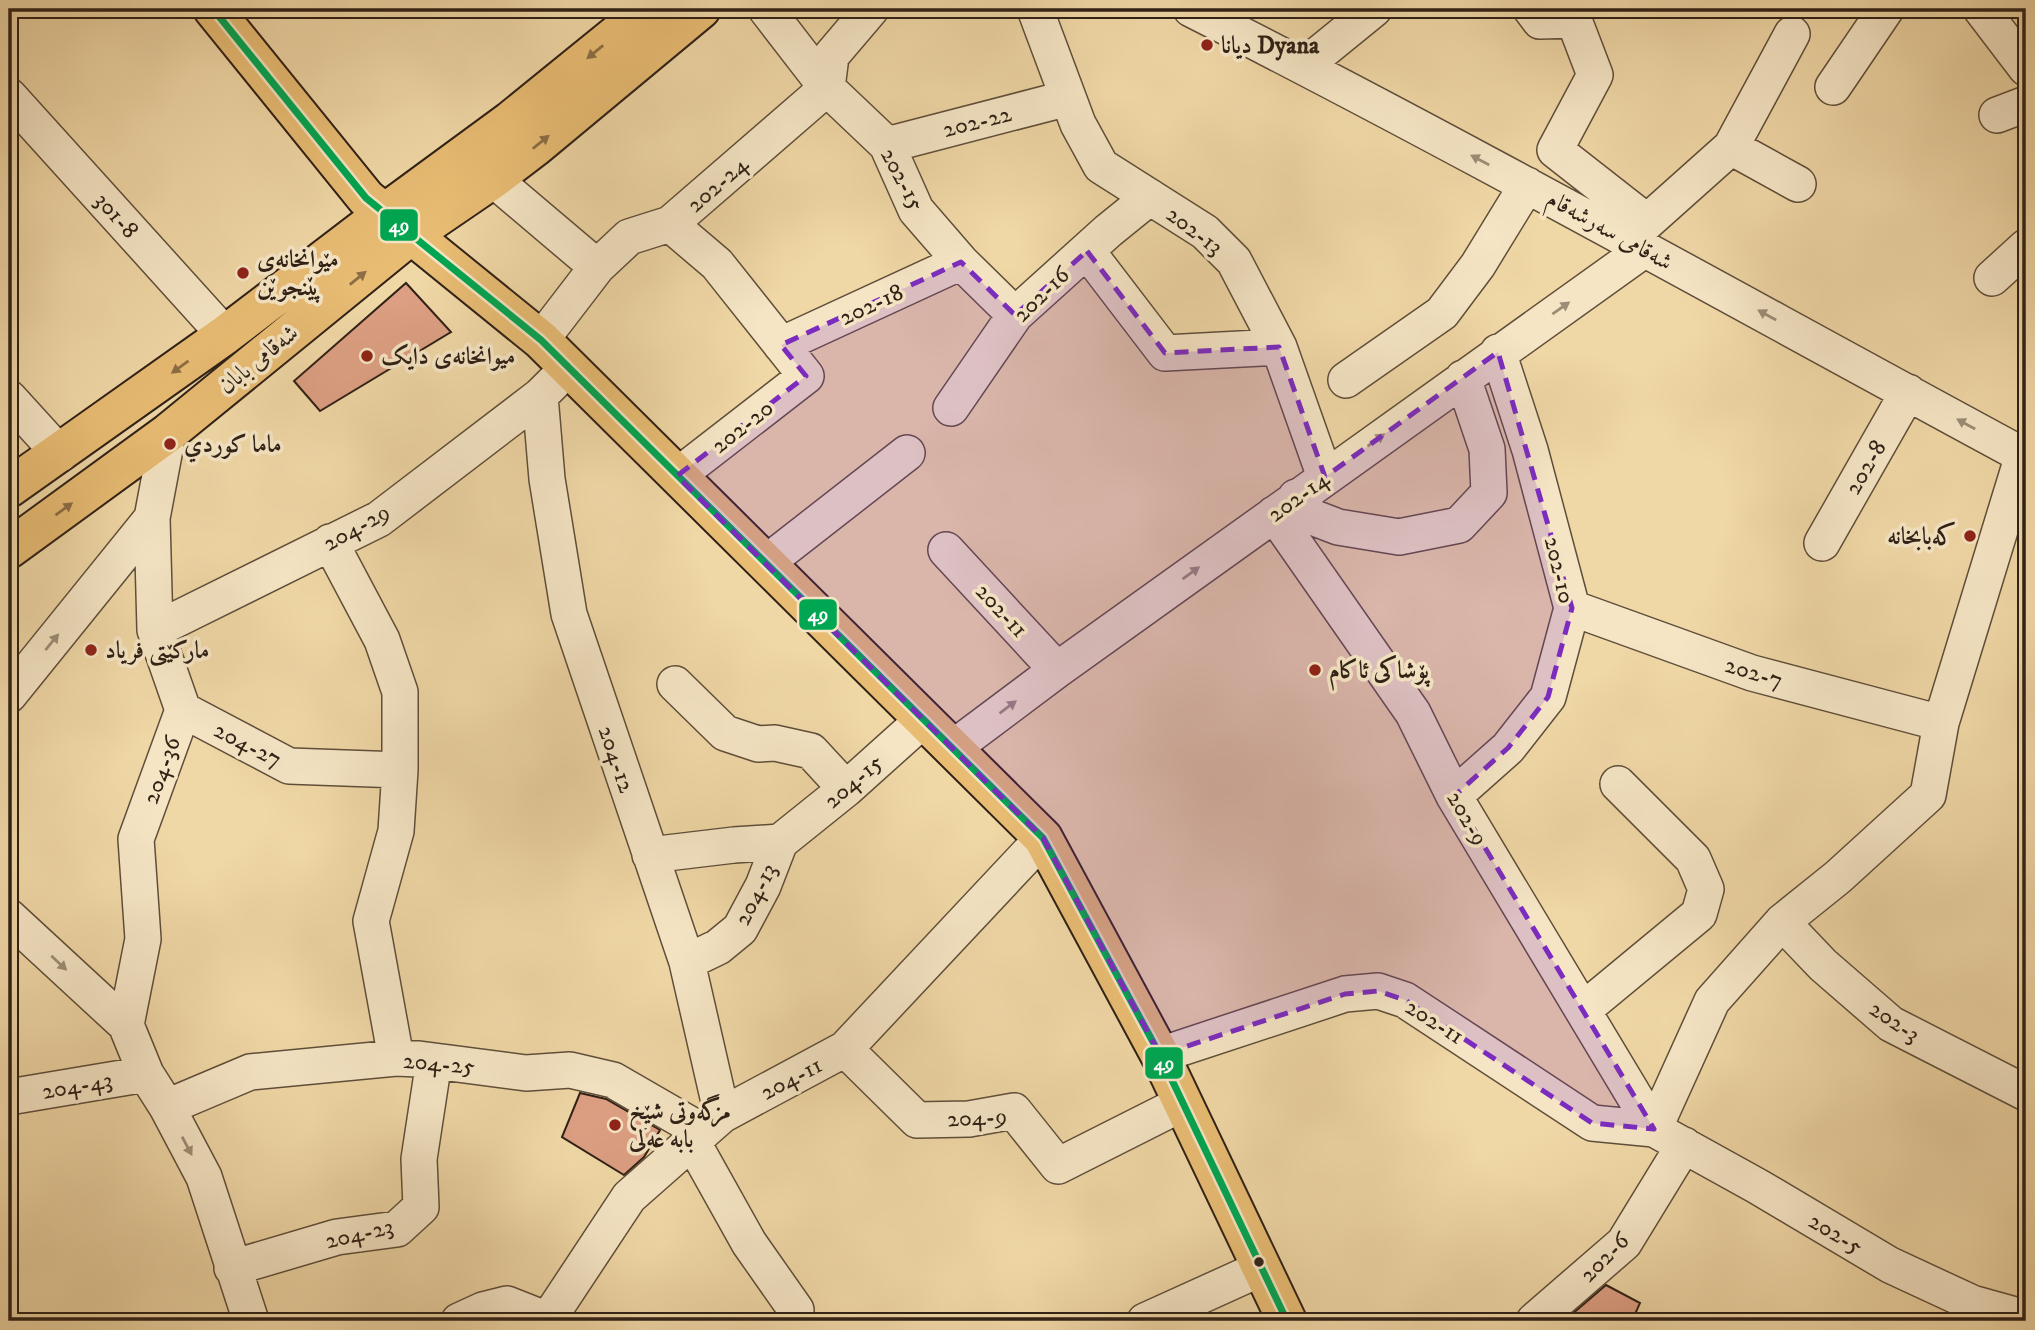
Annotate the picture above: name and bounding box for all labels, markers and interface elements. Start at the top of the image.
place label: دیانا Dyana [1221,31,1320,61]
marker: دیانا Dyana [1199,37,1215,53]
one-way arrow [587,44,605,59]
street label: 202-22 [940,99,1015,145]
one-way arrow [532,135,549,150]
street label: 202-15 [873,143,931,216]
street label: 202-24 [681,149,755,220]
one-way arrow [1471,154,1490,166]
street label: شەقامی سەرشەقام [1539,184,1678,282]
street label: 301-8 [88,186,145,245]
street label: 202-13 [1160,200,1229,262]
line badge: 49 [379,208,419,242]
text: 49 [389,215,409,238]
place label: مێوانخانەی پێنجوێن [257,245,339,303]
street label: 202-16 [1007,259,1077,329]
marker: مێوانخانەی پێنجوێن [235,265,251,281]
one-way arrow [349,270,367,285]
street label: 202-18 [835,277,908,333]
one-way arrow [1552,301,1570,315]
one-way arrow [1757,309,1776,321]
street label: شەقامی بابان [212,318,305,401]
place label: میوانخانەی دایک [381,342,515,372]
marker: میوانخانەی دایک [359,348,375,364]
one-way arrow [171,360,189,374]
street label: 202-20 [705,393,780,460]
one-way arrow [1957,418,1976,430]
place label: ماما كوردي [184,430,282,463]
one-way arrow [1367,433,1385,447]
street label: 202-8 [1838,435,1893,500]
marker: ماما كوردي [162,436,178,452]
street label: 202-14 [1262,464,1336,529]
street label: 204-29 [318,497,395,558]
one-way arrow [55,502,73,516]
place label: کەبابخانە [1887,521,1956,552]
marker: کەبابخانە [1962,528,1978,544]
street label: 202-10 [1537,534,1581,607]
one-way arrow [1182,566,1201,580]
street label: 202-11 [969,577,1034,644]
line badge: 49 [798,598,838,631]
text: 49 [808,604,828,627]
one-way arrow [44,633,59,650]
place label: مارکێتی فریاد [105,636,209,667]
marker: مارکێتی فریاد [83,642,99,658]
street label: 202-7 [1721,650,1786,696]
place label: پۆشاکی ئاکام [1329,655,1431,691]
marker: پۆشاکی ئاکام [1307,662,1323,678]
one-way arrow [998,700,1017,714]
street label: 204-27 [209,715,286,775]
street label: 204-12 [591,722,642,797]
street label: 204-36 [136,731,188,808]
street label: 204-15 [818,748,890,816]
street label: 202-9 [1440,786,1495,851]
street label: 204-13 [728,858,784,931]
one-way arrow [50,955,68,971]
street label: 202-11 [1399,992,1469,1051]
street label: 202-3 [1863,994,1926,1050]
street label: 204-25 [402,1046,476,1082]
line badge: 49 [1144,1046,1184,1080]
street label: 204-11 [755,1050,828,1108]
text: 49 [1154,1053,1174,1076]
street label: 204-43 [40,1065,115,1107]
place label: مزگەوتی شێخ بابە عەلی [628,1093,731,1155]
street label: 204-9 [946,1101,1008,1135]
marker: مزگەوتی شێخ بابە عەلی [607,1117,623,1133]
one-way arrow [182,1136,193,1156]
street label: 202-5 [1803,1206,1868,1262]
street label: 204-23 [322,1212,396,1256]
street label: 202-6 [1573,1225,1637,1289]
unlabelled marker [1252,1255,1266,1269]

